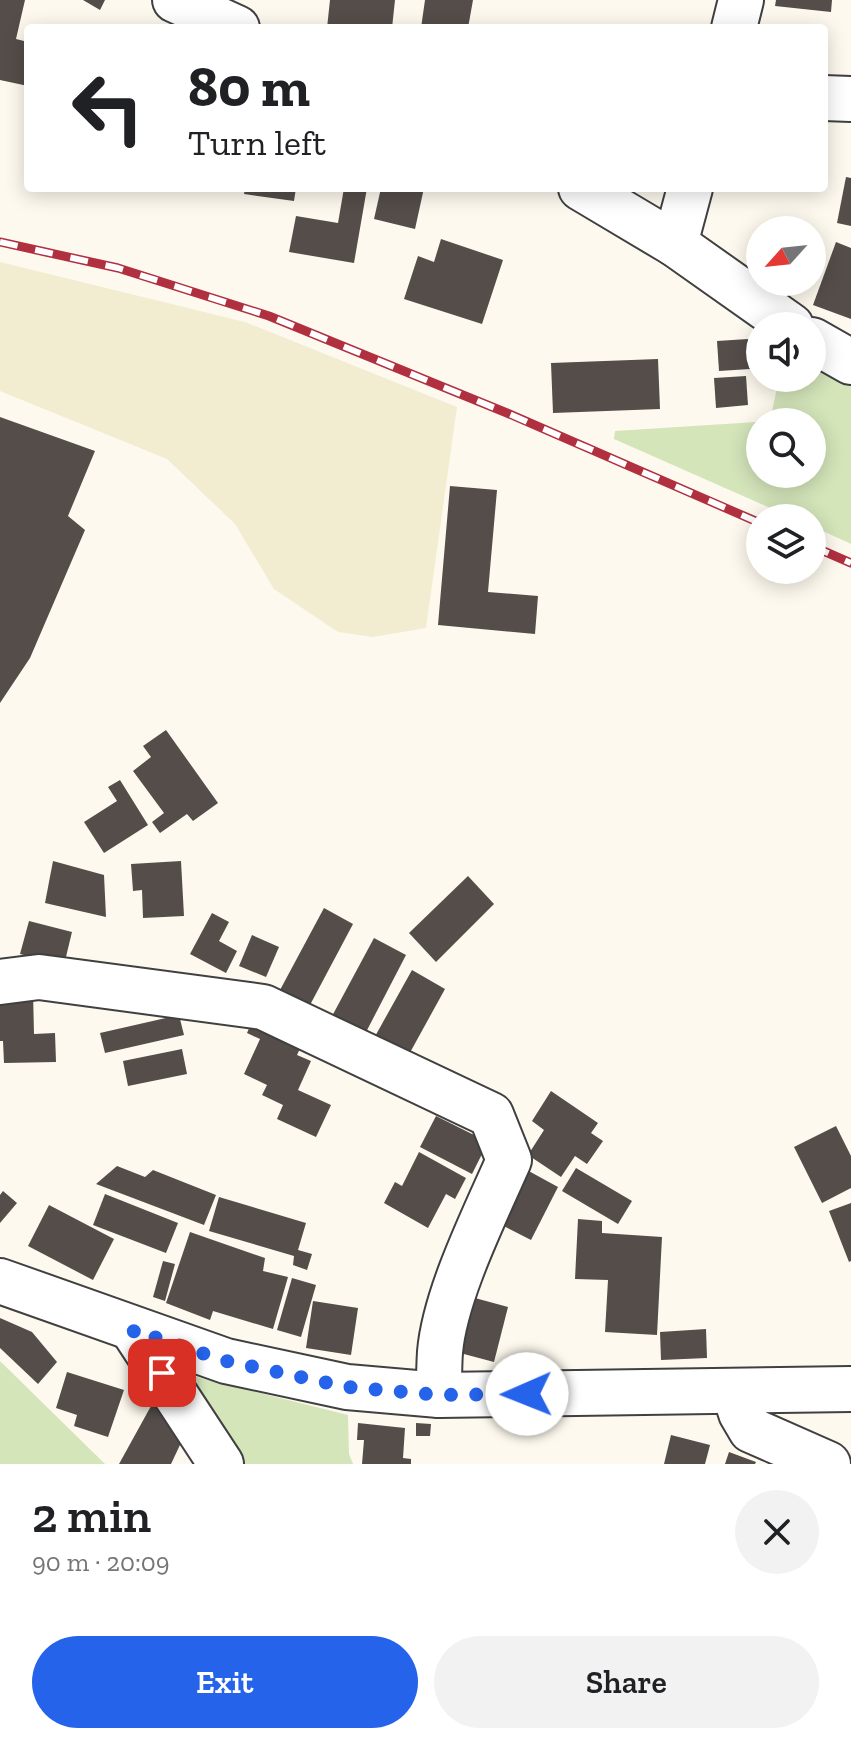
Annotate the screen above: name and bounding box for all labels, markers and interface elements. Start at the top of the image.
text: 80 m [188,53,310,120]
icon: left [56,56,160,160]
text: Turn left [188,121,326,164]
north arrow [746,216,826,296]
map controls [746,216,826,584]
button: sound [746,312,826,392]
button: search [746,408,826,488]
button: layers [746,504,826,584]
pin [128,1339,196,1407]
icon: arrive [140,1351,184,1395]
position arrow [485,1352,569,1436]
text: 2 min [32,1487,151,1544]
button: close [735,1490,819,1574]
text: 90 m · 20:09 [32,1546,170,1578]
button: Exit [32,1636,418,1728]
button: Share [434,1636,819,1728]

